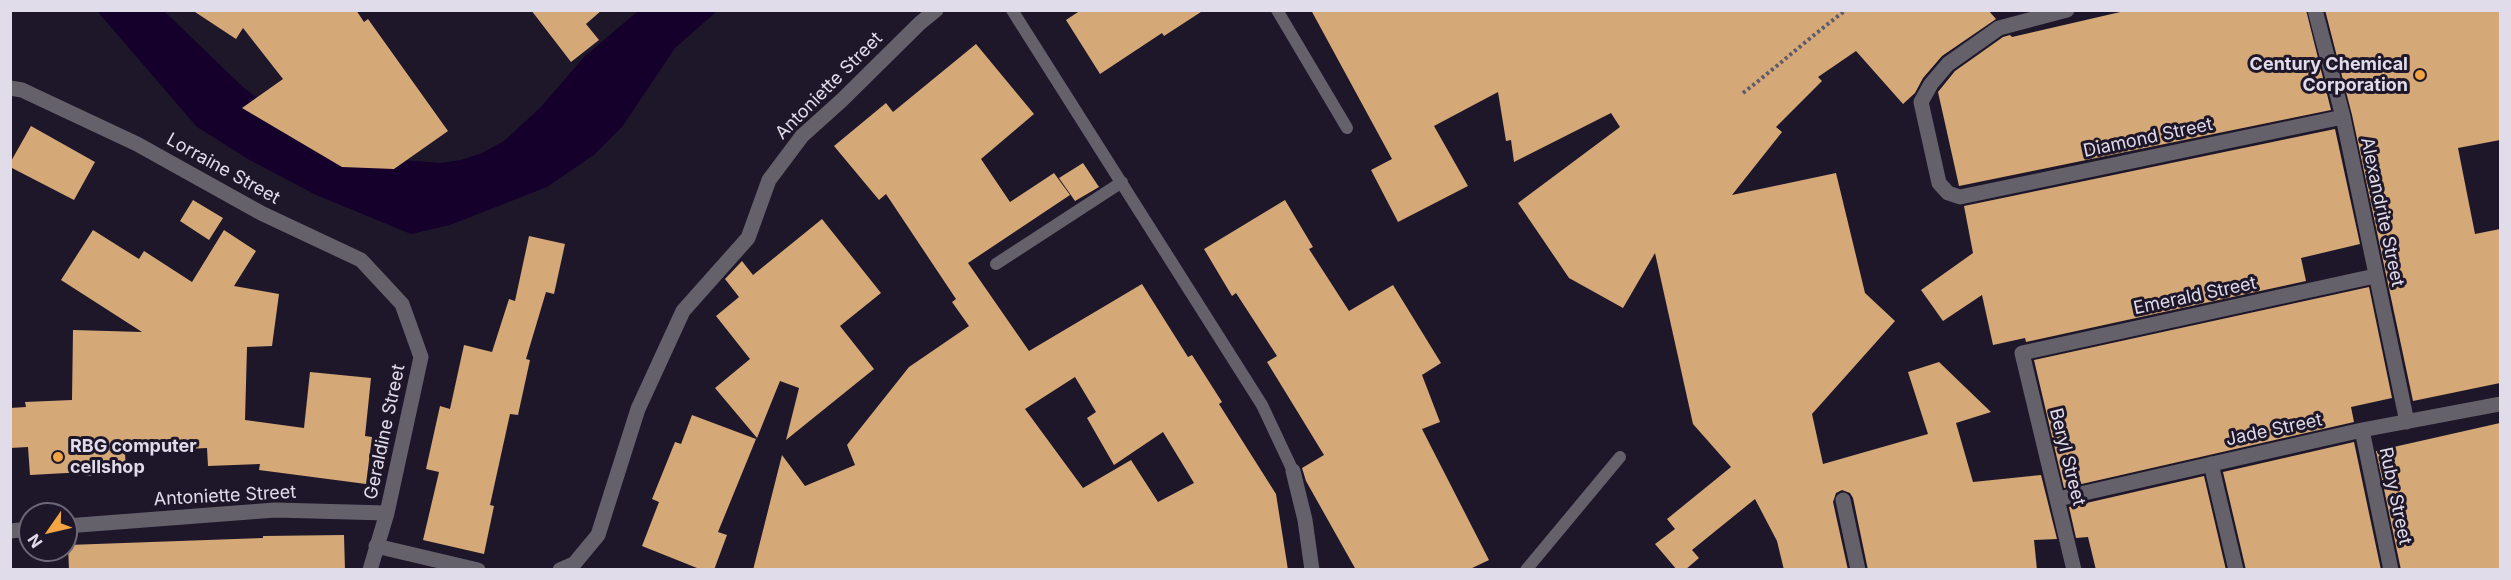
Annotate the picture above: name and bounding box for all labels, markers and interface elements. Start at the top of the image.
street label: Antoniette Street [771,28,887,144]
place label: Century Chemical Corporation [2250,54,2408,97]
marker: Century Chemical Corporation [2413,68,2427,82]
street label: Diamond Street [2081,114,2215,162]
street label: Lorraine Street [163,129,283,209]
street label: Alexandrite Street [2356,135,2408,289]
street label: Emerald Street [2132,272,2258,320]
street label: Geraldine Street [360,362,410,502]
street label: Beryl Street [2044,406,2090,508]
street label: Jade Street [2224,409,2324,451]
place label: RBG computer cellshop [70,436,197,478]
street label: Ruby Street [2374,445,2416,547]
marker: RBG computer cellshop [51,450,65,464]
street label: Antoniette Street [153,481,297,511]
north arrow [18,502,78,562]
text: N [23,530,46,552]

